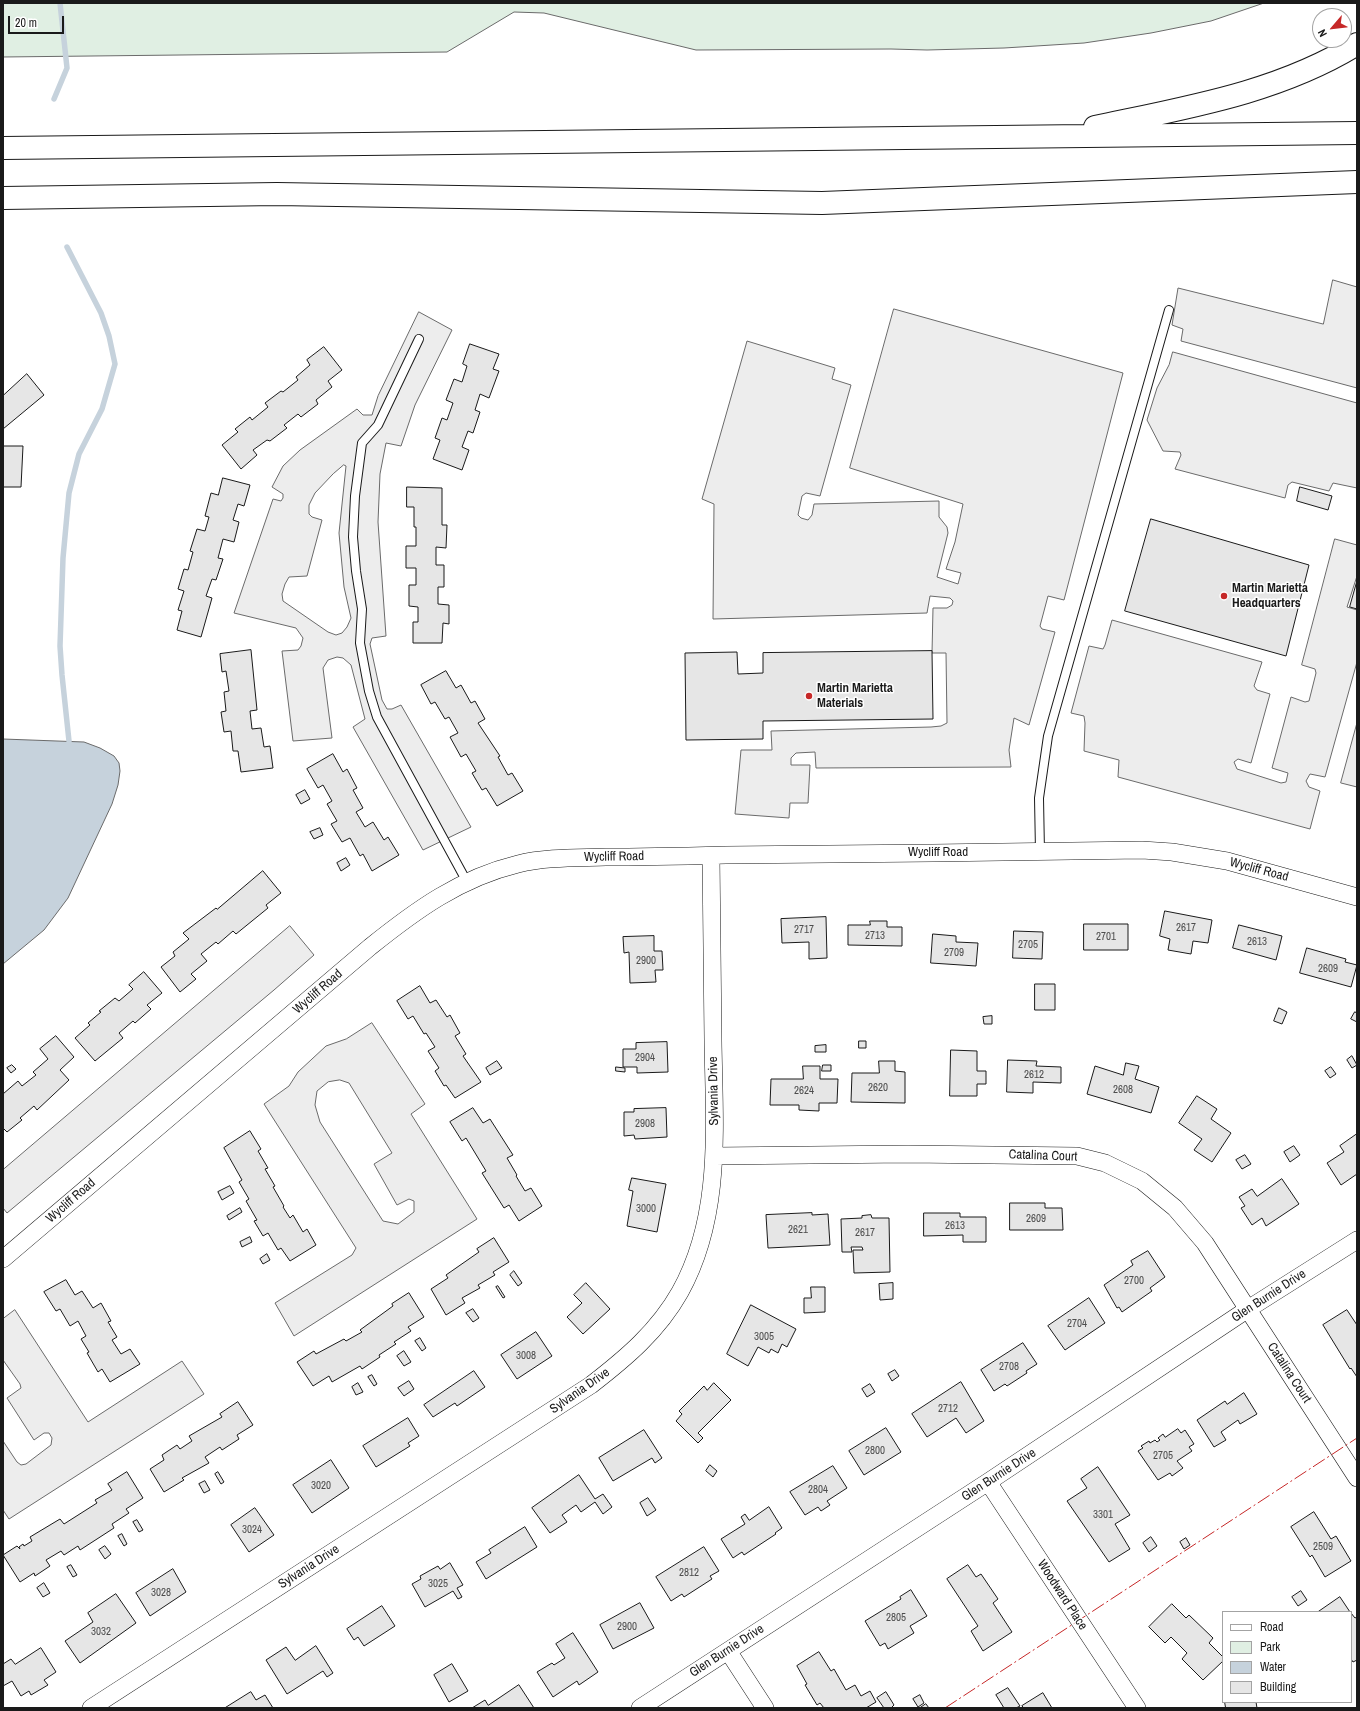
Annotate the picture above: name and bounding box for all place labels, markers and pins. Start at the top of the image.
place label: Martin Marietta Headquarters [1232,581,1308,612]
marker: Martin Marietta Headquarters [1219,591,1229,601]
place label: Martin Marietta Materials [817,681,893,712]
marker: Martin Marietta Materials [804,691,814,701]

